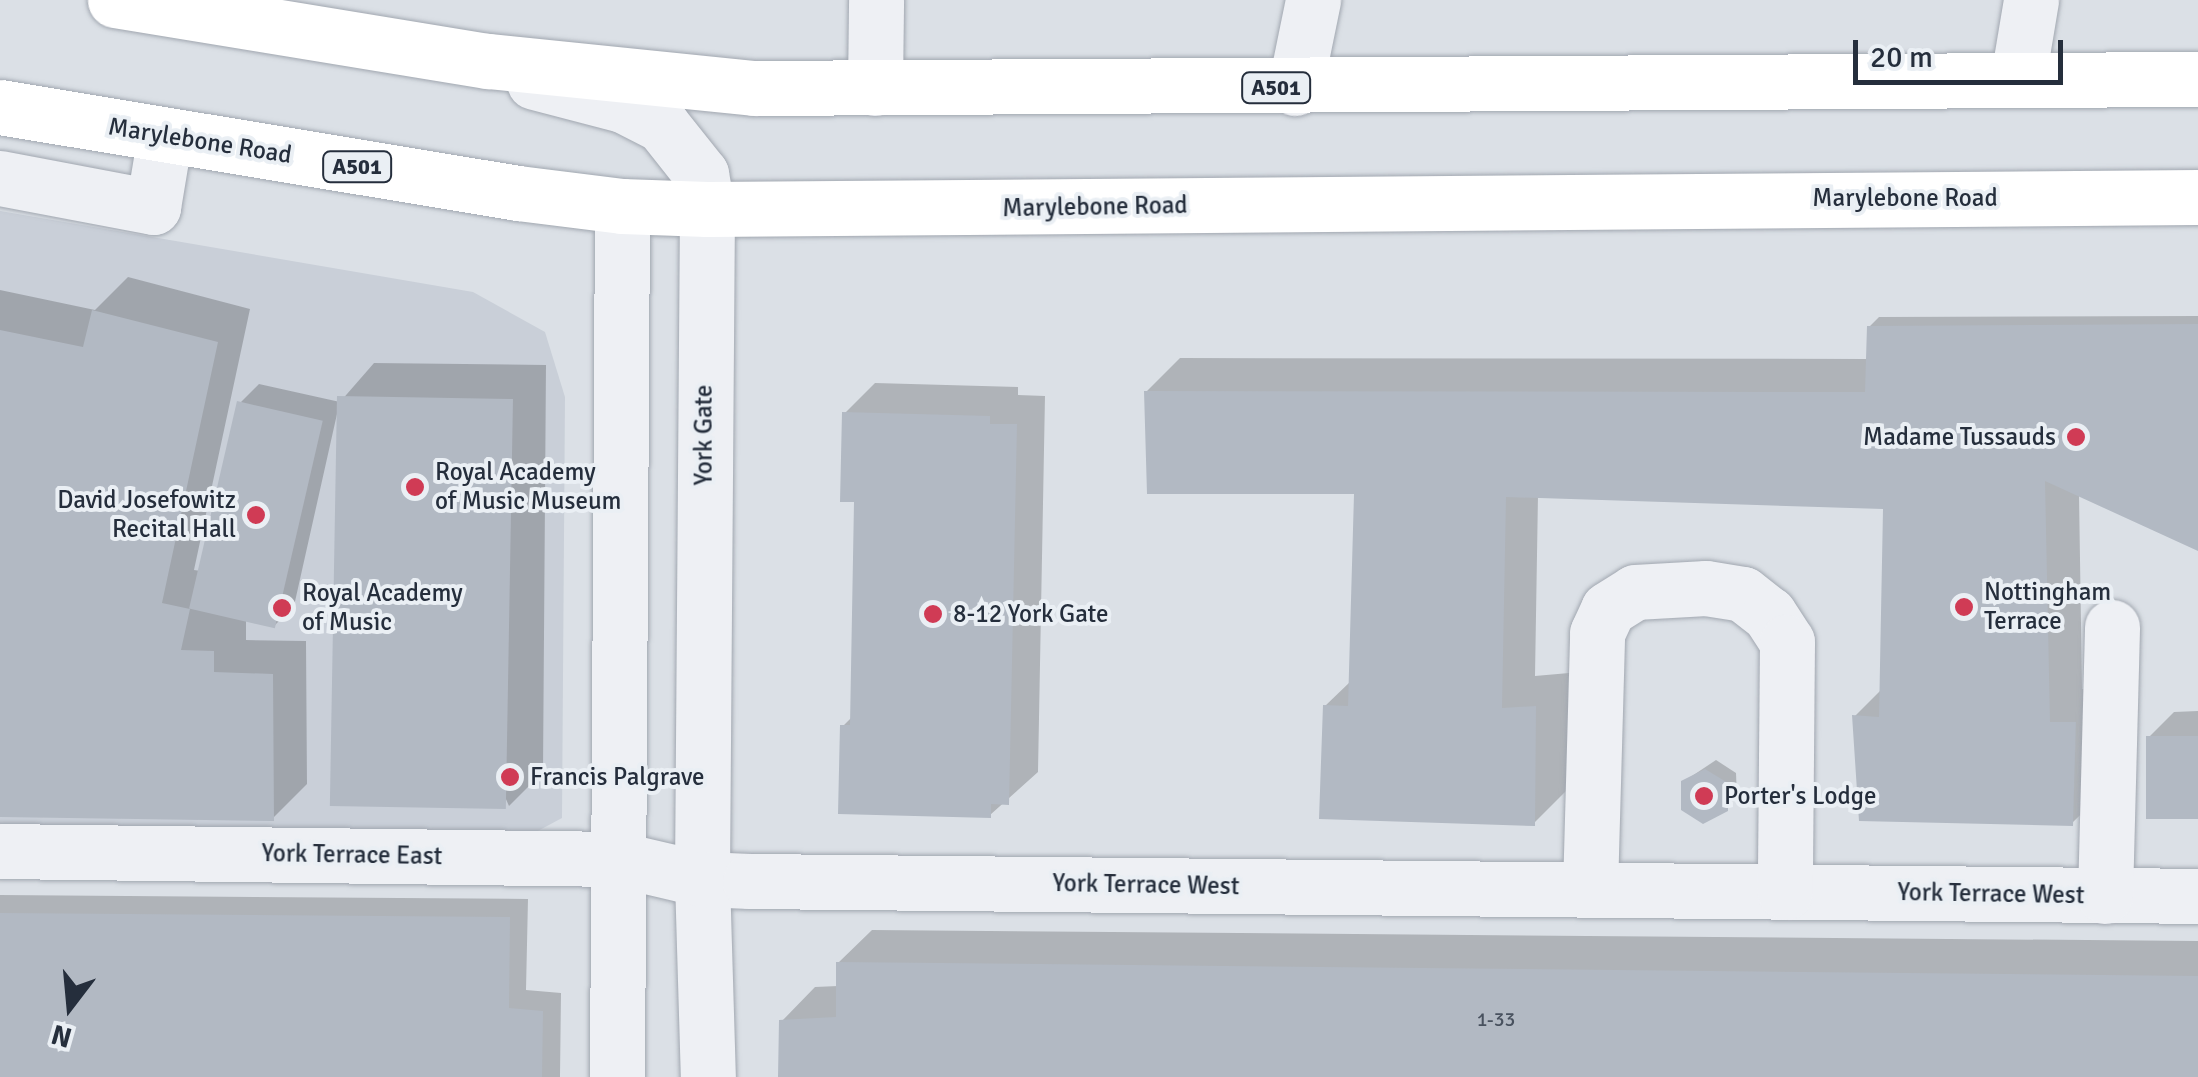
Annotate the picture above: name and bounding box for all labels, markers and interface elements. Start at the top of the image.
scale bar [1858,20,2068,82]
text: 20 m [1870,39,1933,76]
road number: A501 [1241,71,1311,105]
street label: Marylebone Road [106,112,294,170]
road number: A501 [322,150,392,184]
street label: Marylebone Road [1812,183,1998,213]
street label: Marylebone Road [1002,190,1188,224]
street label: York Gate [689,385,719,485]
place label: Madame Tussauds [1863,422,2056,452]
marker: Madame Tussauds [2065,426,2087,448]
place label: Royal Academy of Music Museum [435,458,622,517]
marker: Royal Academy of Music Museum [404,476,426,498]
place label: David Josefowitz Recital Hall [57,486,236,545]
marker: David Josefowitz Recital Hall [245,504,267,526]
place label: Nottingham Terrace [1984,578,2111,637]
place label: Royal Academy of Music [302,579,463,638]
marker: Nottingham Terrace [1953,596,1975,618]
marker: Royal Academy of Music [271,597,293,619]
place label: 8-12 York Gate [953,599,1109,629]
marker: 8-12 York Gate [922,603,944,625]
place label: Francis Palgrave [530,762,705,792]
marker: Francis Palgrave [499,766,521,788]
place label: Porter's Lodge [1724,781,1876,811]
marker: Porter's Lodge [1693,785,1715,807]
street label: York Terrace East [261,838,443,872]
street label: York Terrace West [1052,868,1240,902]
street label: York Terrace West [1897,877,2085,911]
north arrow [20,957,120,1057]
house number: 1-33 [1477,1007,1515,1031]
text: N [48,1017,76,1055]

